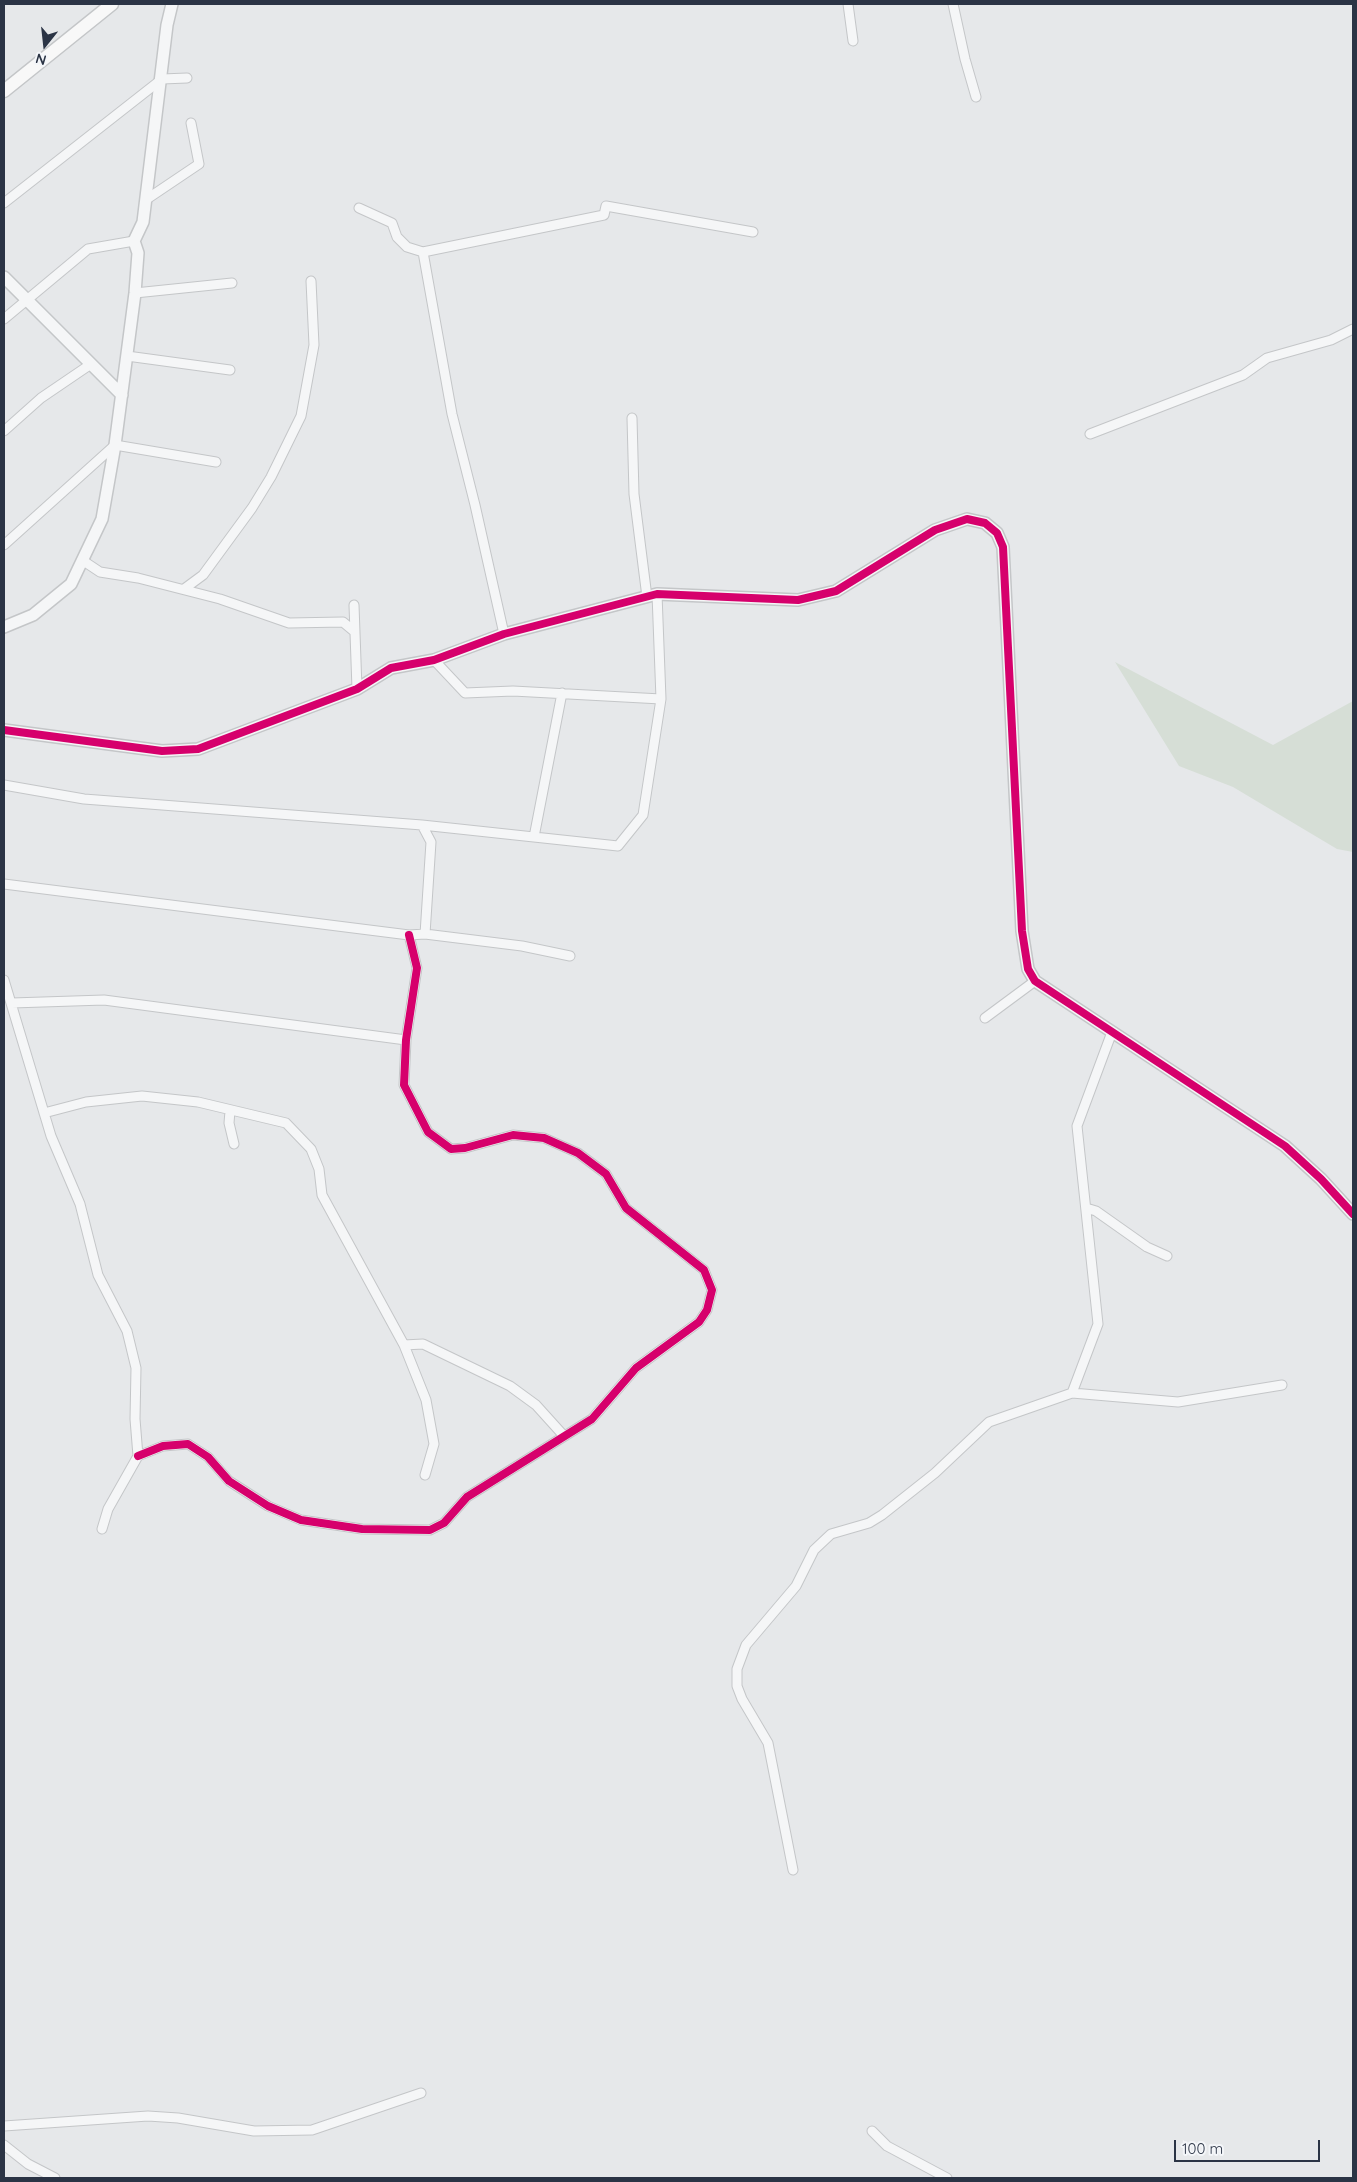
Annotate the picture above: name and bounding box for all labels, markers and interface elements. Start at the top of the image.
north arrow [20,20,70,70]
text: N [33,49,48,69]
scale bar [1177,2130,1323,2162]
text: 100 m [1182,2139,1223,2158]

